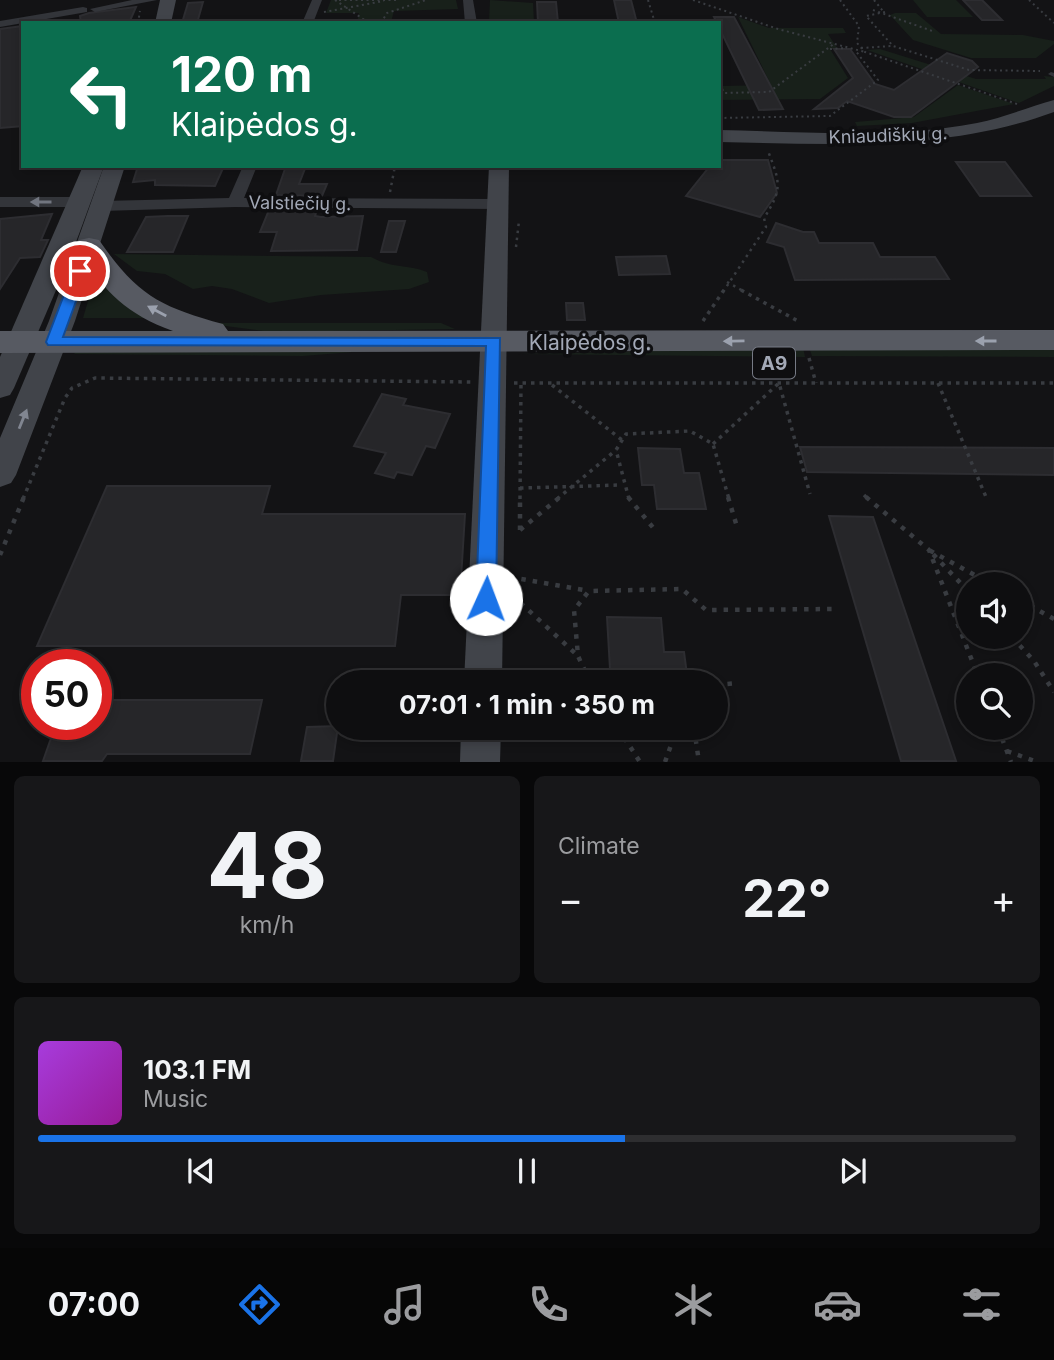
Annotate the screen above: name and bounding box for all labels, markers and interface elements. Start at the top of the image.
text: 120 m [171,45,312,104]
icon: left [56,49,147,140]
text: Klaipėdos g. [171,105,358,144]
street label: Kniaudiškių g. [828,122,948,148]
street label: Valstiečių g. [248,192,352,214]
one-way arrow [30,196,52,208]
pin [50,241,110,301]
icon: arrive [61,252,99,290]
one-way arrow [147,305,167,317]
street label: Klaipėdos g. [529,330,651,355]
one-way arrow [723,335,745,347]
one-way arrow [975,335,997,347]
road number: A9 [753,348,795,378]
one-way arrow [17,408,28,429]
position arrow [449,562,523,636]
map controls [956,572,1033,740]
button: sound [956,572,1033,649]
speed limit sign: 50 [21,649,112,740]
button: search [956,663,1033,740]
text: 07:01 · 1 min · 350 m [399,689,655,720]
text: 48 [207,810,327,920]
text: Climate [558,832,640,860]
text: 22° [742,867,832,930]
text: − [558,876,583,922]
text: + [991,876,1016,922]
text: km/h [240,911,294,939]
text: 103.1 FM [143,1054,251,1085]
text: Music [143,1085,208,1113]
icon: previous [182,1152,220,1190]
icon: pause [508,1152,546,1190]
icon: next [834,1152,872,1190]
icon: directions [235,1280,284,1329]
icon: music [380,1280,429,1329]
icon: phone [524,1280,573,1329]
icon: climate [669,1280,718,1329]
icon: car [813,1280,862,1329]
icon: filters [957,1280,1006,1329]
text: 07:00 [48,1285,140,1324]

